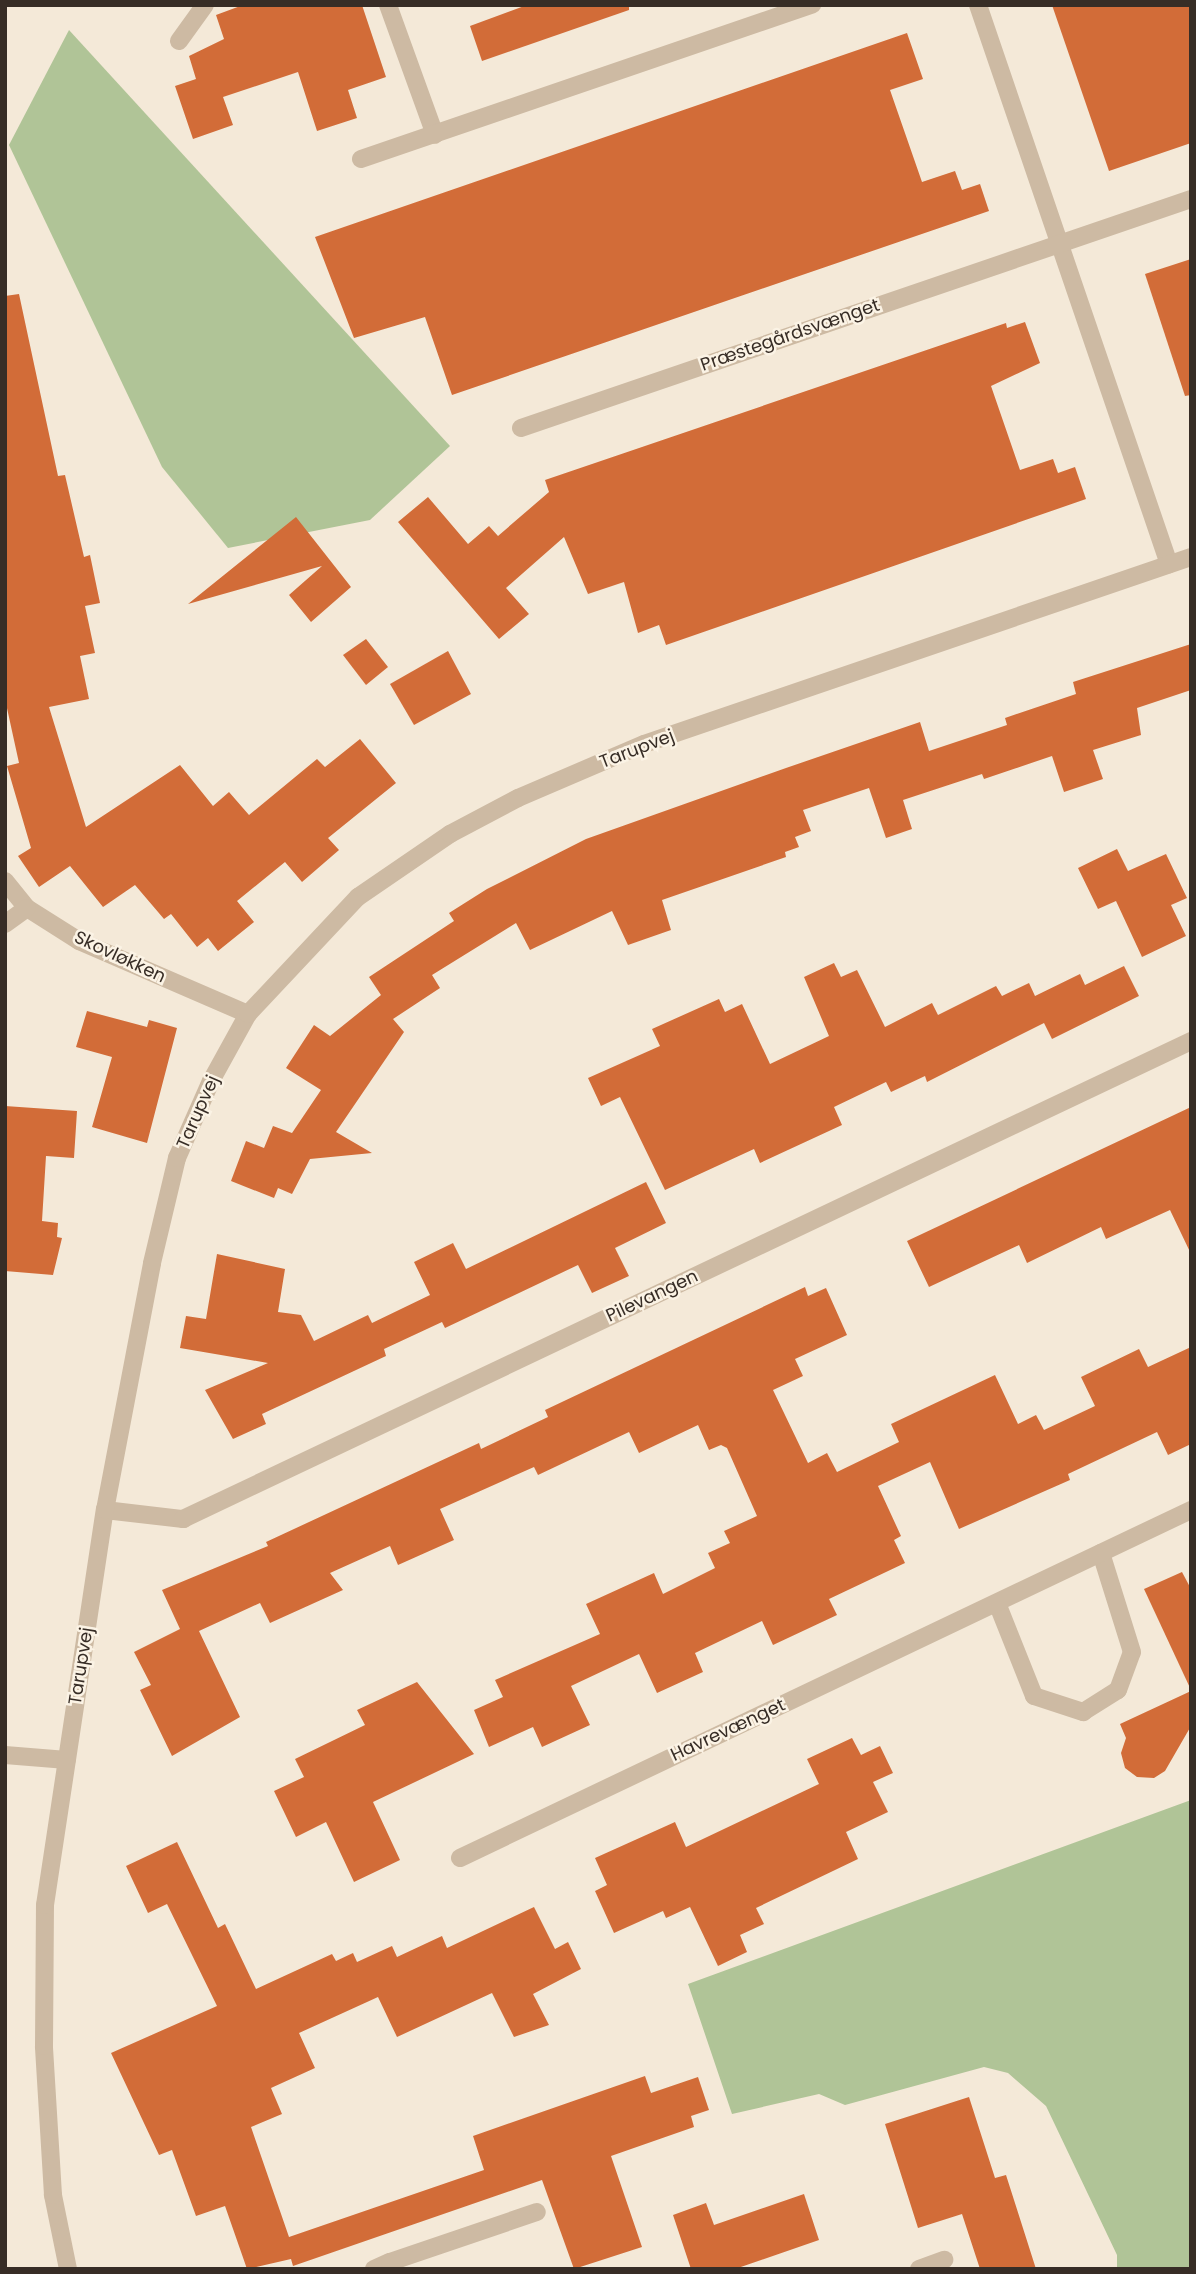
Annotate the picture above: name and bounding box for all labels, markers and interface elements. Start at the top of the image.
street label: Præstegårdsvænget [698,294,882,376]
street label: Tarupvej [597,725,677,773]
street label: Skovløkken [71,926,169,988]
street label: Tarupvej [172,1072,224,1152]
street label: Pilevangen [603,1265,701,1327]
street label: Tarupvej [64,1626,98,1706]
street label: Havrevænget [667,1694,789,1766]

